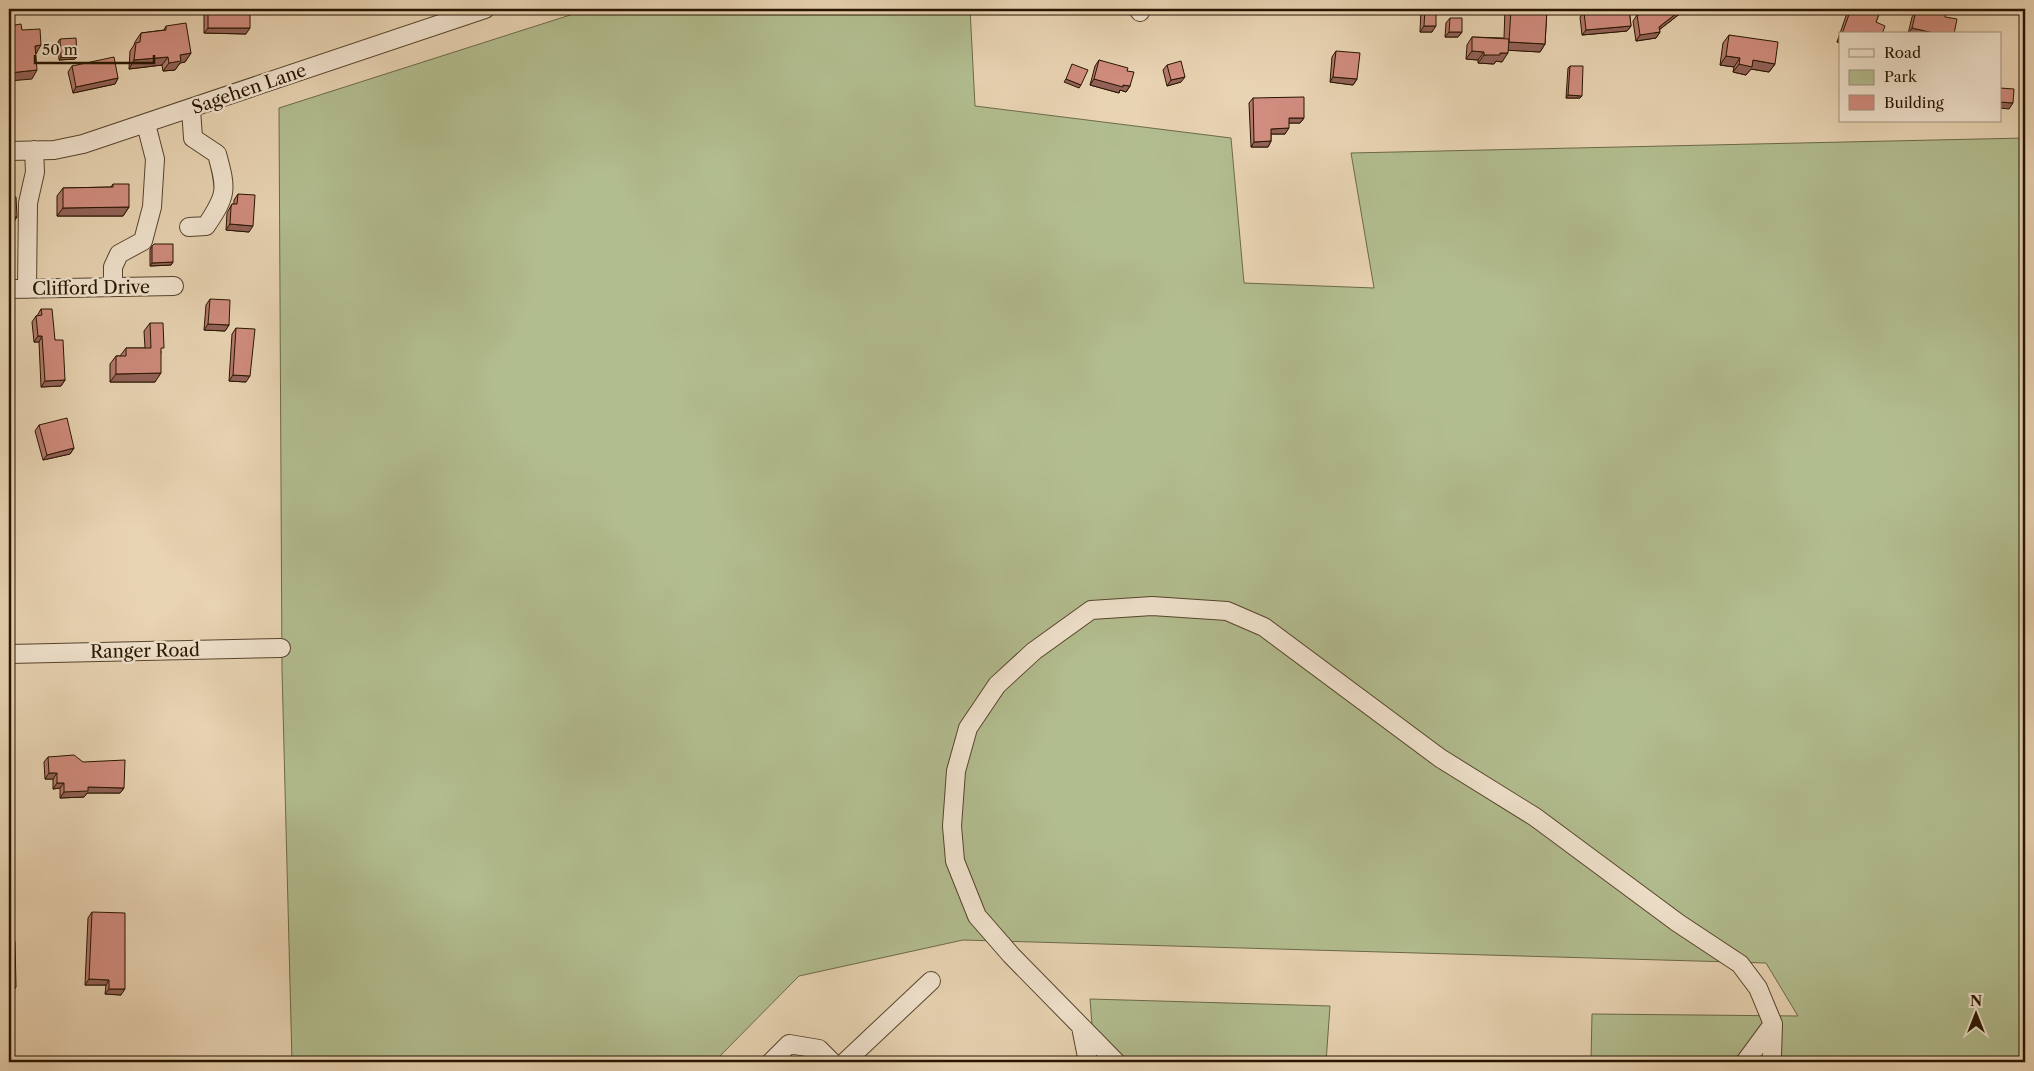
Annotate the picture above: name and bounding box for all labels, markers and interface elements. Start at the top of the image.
scale bar [35,32,154,64]
legend [1839,32,2002,122]
text: 50 m [42,40,78,59]
text: Road [1884,43,1921,62]
street label: Sagehen Lane [189,59,309,119]
text: Park [1884,67,1918,86]
text: Building [1884,93,1944,112]
street label: Clifford Drive [32,276,150,300]
street label: Ranger Road [90,639,200,663]
north arrow [1952,988,2002,1038]
text: N [1970,992,1982,1010]

